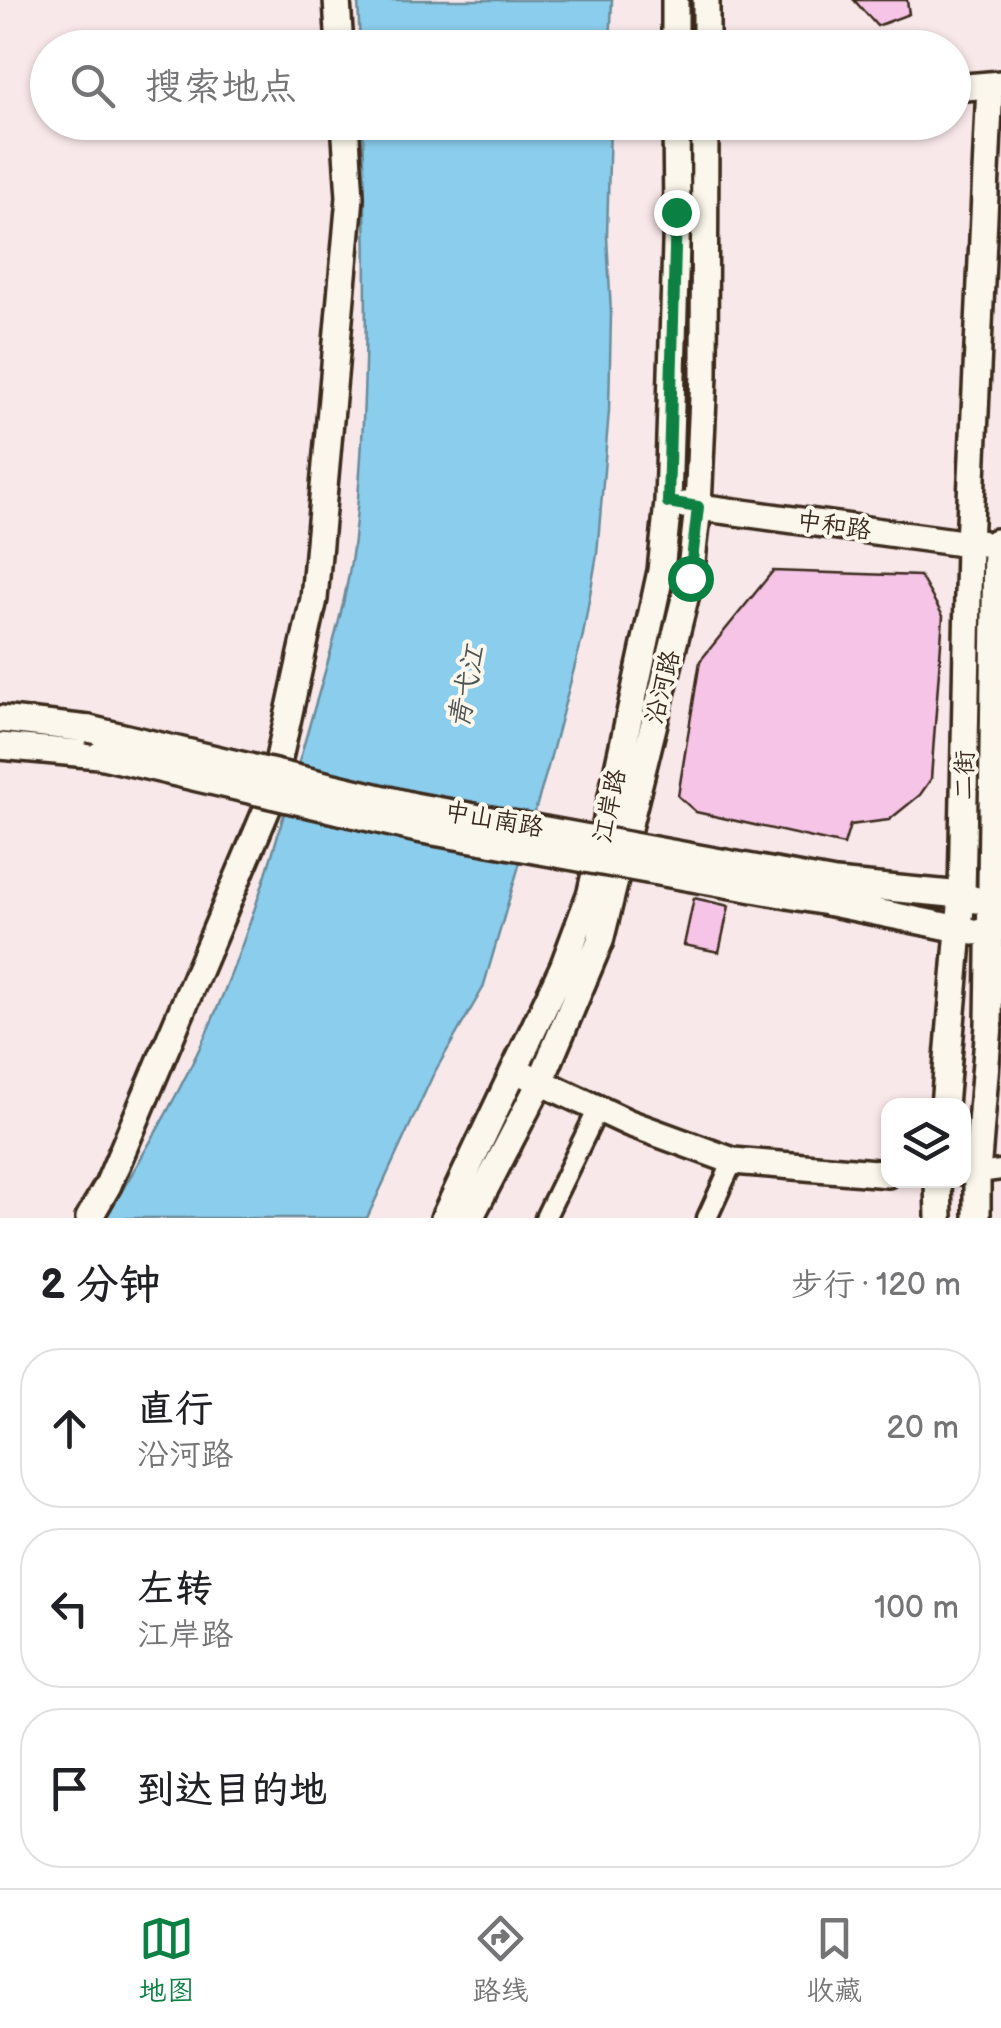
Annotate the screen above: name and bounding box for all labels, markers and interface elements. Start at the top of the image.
search box [30,30,971,140]
icon: search [65,58,120,113]
text: 搜索地点 [145,65,297,110]
route end [654,190,700,236]
street label: 中和路 [795,505,873,547]
route start [668,556,714,602]
water label: 青弋江 [442,641,492,732]
street label: 沿河路 [639,647,687,727]
street label: 二街 [949,750,981,800]
street label: 江岸路 [587,766,633,846]
street label: 中山南路 [442,796,546,844]
map controls [881,1098,971,1188]
button: layers [881,1098,971,1188]
text: 2 分钟 [40,1260,161,1311]
text: 步行 · 120 m [791,1266,961,1305]
text: 直行 [137,1387,213,1432]
icon: ahead [42,1401,97,1456]
text: 20 m [886,1409,959,1448]
text: 沿河路 [137,1436,233,1475]
text: 左转 [137,1567,213,1612]
icon: left [42,1581,97,1636]
text: 100 m [874,1589,959,1628]
text: 江岸路 [137,1616,233,1655]
icon: arrive [42,1761,97,1816]
text: 到达目的地 [137,1768,327,1813]
tab: 地图 [139,1911,195,2008]
tab: 路线 [472,1911,528,2008]
tab: 收藏 [806,1911,862,2008]

